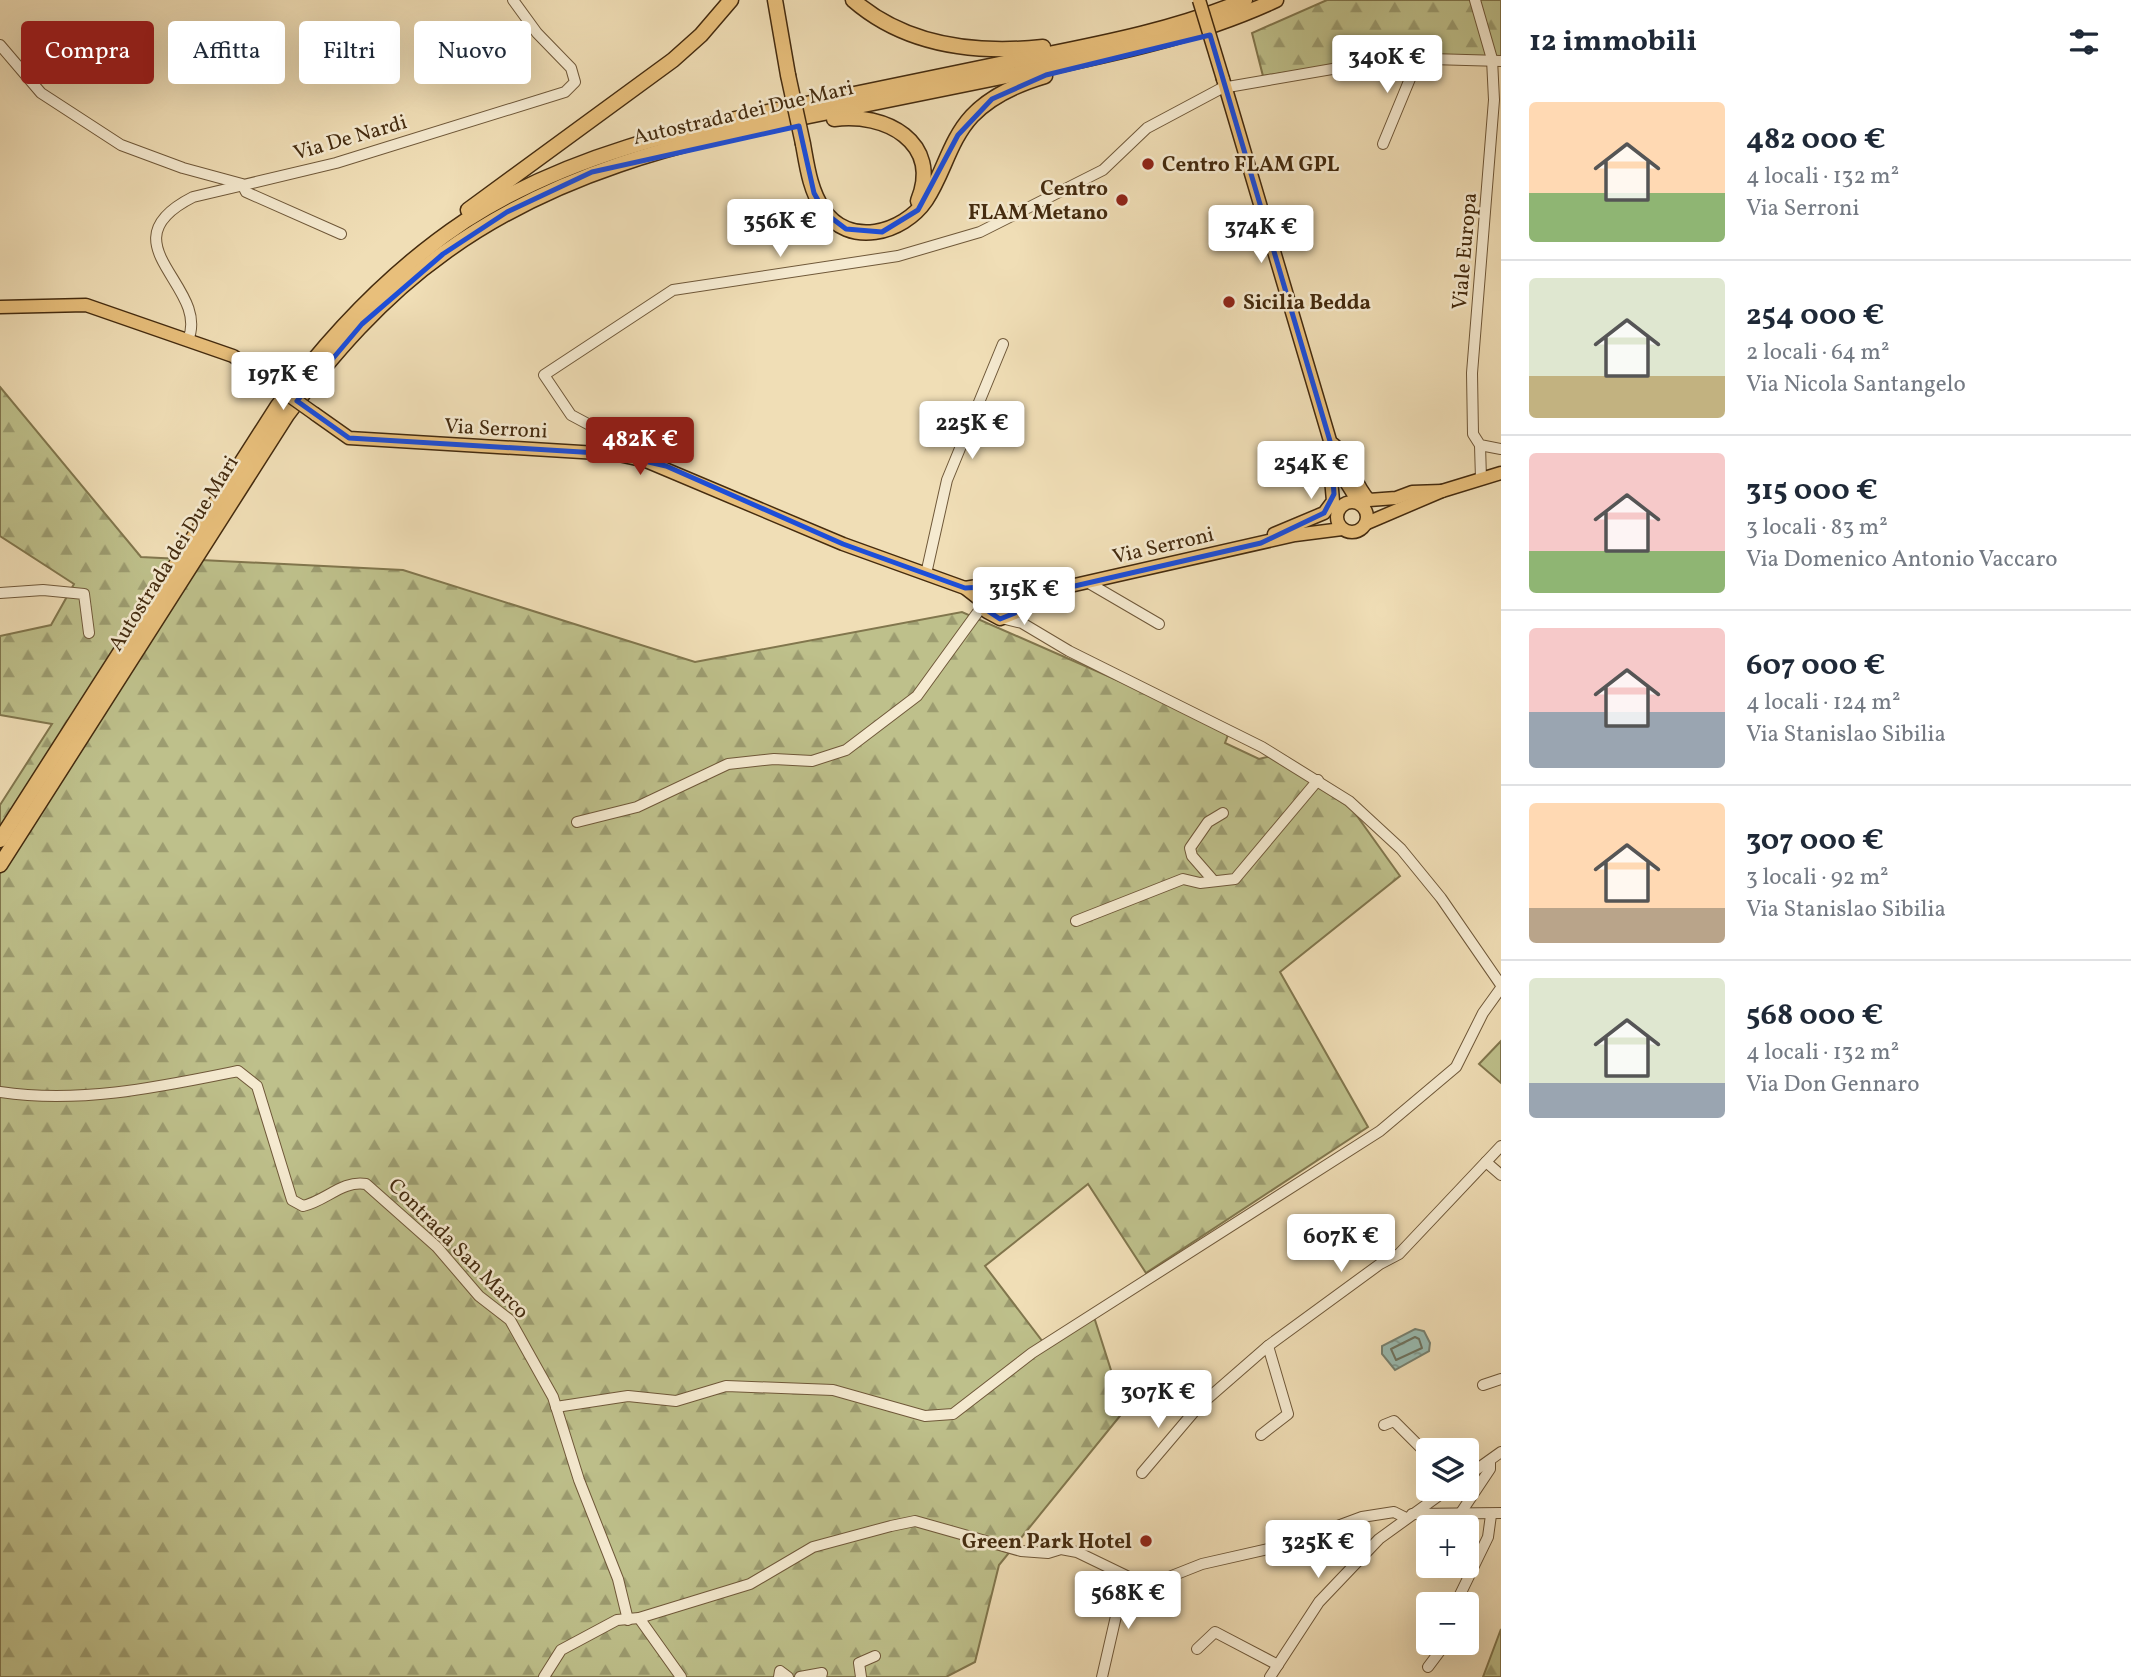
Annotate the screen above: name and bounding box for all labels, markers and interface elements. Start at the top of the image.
chip: Compra [21,21,154,84]
chip: Affitta [168,21,285,84]
chip: Filtri [299,21,400,84]
chip: Nuovo [414,21,531,84]
text: 12 immobili [1529,21,1697,63]
icon: filters [2065,23,2103,61]
pin: 340K € [1330,36,1444,95]
text: 340K € [1348,42,1426,74]
street label: Autostrada dei Due Mari [630,74,856,153]
street label: Via De Nardi [290,108,411,168]
text: 482 000 € [1746,119,1886,161]
icon: home [1585,130,1669,214]
place label: Centro FLAM GPL [1162,151,1340,180]
marker: Centro FLAM GPL [1140,156,1156,172]
text: 4 locali · 132 m² [1746,161,1899,193]
place label: Centro FLAM Metano [968,175,1108,228]
street label: Viale Europa [1446,191,1485,311]
marker: Centro FLAM Metano [1114,192,1130,208]
text: Via Serroni [1746,193,1859,225]
pin: 356K € [723,200,837,259]
pin: 374K € [1204,205,1318,265]
text: 356K € [743,206,817,238]
text: 374K € [1224,212,1298,244]
place label: Sicilia Bedda [1243,289,1371,318]
marker: Sicilia Bedda [1221,294,1237,310]
text: 254 000 € [1746,295,1884,337]
icon: home [1585,306,1669,390]
text: 2 locali · 64 m² [1746,337,1889,369]
pin: 197K € [226,352,340,412]
text: 197K € [247,359,319,391]
text: Via Nicola Santangelo [1746,369,1966,401]
pin: 225K € [915,402,1029,461]
text: 225K € [935,408,1009,440]
street label: Via Serroni [443,412,548,447]
pin: 482K € [583,418,697,477]
text: 482K € [602,424,678,456]
pin: 254K € [1254,442,1368,501]
text: 254K € [1273,448,1349,480]
street label: Autostrada dei Due Mari [102,451,246,657]
text: 315 000 € [1746,470,1878,512]
icon: home [1585,481,1669,565]
text: 3 locali · 83 m² [1746,512,1888,544]
street label: Via Serroni [1110,521,1217,572]
text: Via Domenico Antonio Vaccaro [1746,544,2058,576]
pin: 315K € [967,568,1081,627]
text: 315K € [989,574,1059,606]
text: 607 000 € [1746,645,1885,687]
icon: home [1585,656,1669,740]
text: 4 locali · 124 m² [1746,687,1900,719]
text: Via Stanislao Sibilia [1746,719,1946,751]
text: 307 000 € [1746,820,1884,862]
icon: home [1585,831,1669,915]
text: 3 locali · 92 m² [1746,862,1889,894]
text: Via Stanislao Sibilia [1746,894,1946,926]
text: 568 000 € [1746,995,1883,1037]
icon: home [1585,1006,1669,1090]
text: 4 locali · 132 m² [1746,1037,1899,1069]
text: Via Don Gennaro [1746,1069,1919,1101]
street label: Contrada San Marco [381,1172,535,1326]
pin: 607K € [1284,1214,1398,1274]
text: 607K € [1303,1221,1379,1253]
pin: 307K € [1101,1370,1215,1430]
text: 307K € [1121,1377,1195,1409]
map controls [1416,1438,1479,1655]
button: layers [1416,1438,1479,1501]
button: + [1416,1515,1479,1578]
pin: 325K € [1261,1520,1375,1580]
text: 325K € [1282,1527,1354,1559]
place label: Green Park Hotel [962,1528,1132,1557]
marker: Green Park Hotel [1138,1533,1154,1549]
pin: 568K € [1071,1572,1185,1631]
text: 568K € [1091,1578,1165,1610]
button: − [1416,1592,1479,1655]

